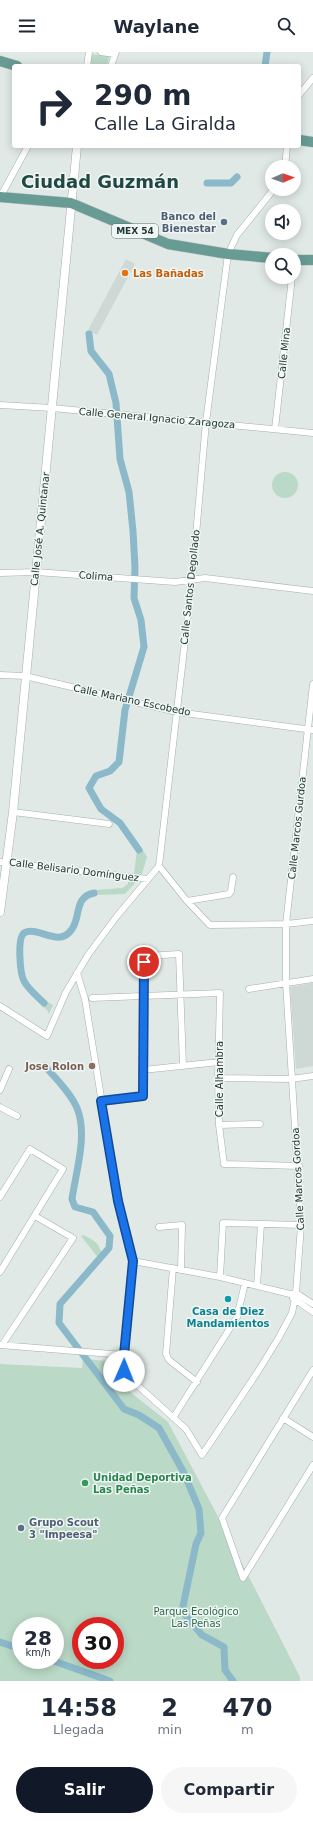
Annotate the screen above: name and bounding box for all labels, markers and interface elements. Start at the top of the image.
icon: menu [16,15,38,37]
icon: search [275,15,297,37]
text: Waylane [114,16,199,37]
text: 290 m [94,79,191,112]
icon: right [28,80,80,132]
text: Calle La Giralda [94,113,236,134]
north arrow [265,160,301,196]
map controls [265,160,301,284]
district label: Ciudad Guzmán [21,171,179,192]
button: sound [265,204,301,240]
place label: Banco del Bienestar [161,211,216,234]
marker: Banco del Bienestar [219,217,229,227]
road number: MEX 54 [112,224,158,238]
button: search [265,248,301,284]
marker: Las Bañadas [120,268,130,278]
place label: Las Bañadas [133,268,204,279]
street label: Calle Mina [276,327,292,379]
street label: Calle General Ignacio Zaragoza [78,406,236,430]
street label: Calle José A. Quintanar [29,471,52,587]
street label: Calle Santos Degollado [178,529,202,645]
street label: Colima [78,569,114,583]
street label: Calle Mariano Escobedo [72,682,192,718]
street label: Calle Marcos Gurdoa [286,776,308,880]
street label: Calle Belisario Domínguez [8,857,140,883]
pin [127,945,161,979]
icon: arrive [133,951,155,973]
street label: Calle Alhambra [214,1041,225,1117]
place label: Jose Rolon [24,1061,84,1072]
marker: Jose Rolon [87,1061,97,1071]
street label: Calle Marcos Gordoa [290,1127,306,1231]
marker: Casa de Diez Mandamientos [223,1294,233,1304]
place label: Casa de Diez Mandamientos [186,1306,270,1329]
position arrow [103,1350,145,1392]
place label: Unidad Deportiva Las Peñas [93,1472,192,1495]
marker: Unidad Deportiva Las Peñas [80,1478,90,1488]
place label: Grupo Scout 3 "Impeesa" [29,1517,99,1540]
marker: Grupo Scout 3 "Impeesa" [16,1523,26,1533]
park label: Parque Ecológico Las Peñas [153,1606,239,1629]
speed limit sign: 30 [72,1617,124,1669]
text: 28 [24,1626,52,1650]
text: km/h [25,1647,51,1658]
text: 14:58 [40,1694,117,1722]
text: 2 [161,1694,178,1722]
text: 470 [222,1694,272,1722]
text: Llegada [53,1722,104,1737]
text: min [157,1722,182,1737]
text: m [241,1722,254,1737]
button: Salir [16,1767,153,1813]
button: Compartir [161,1767,297,1813]

